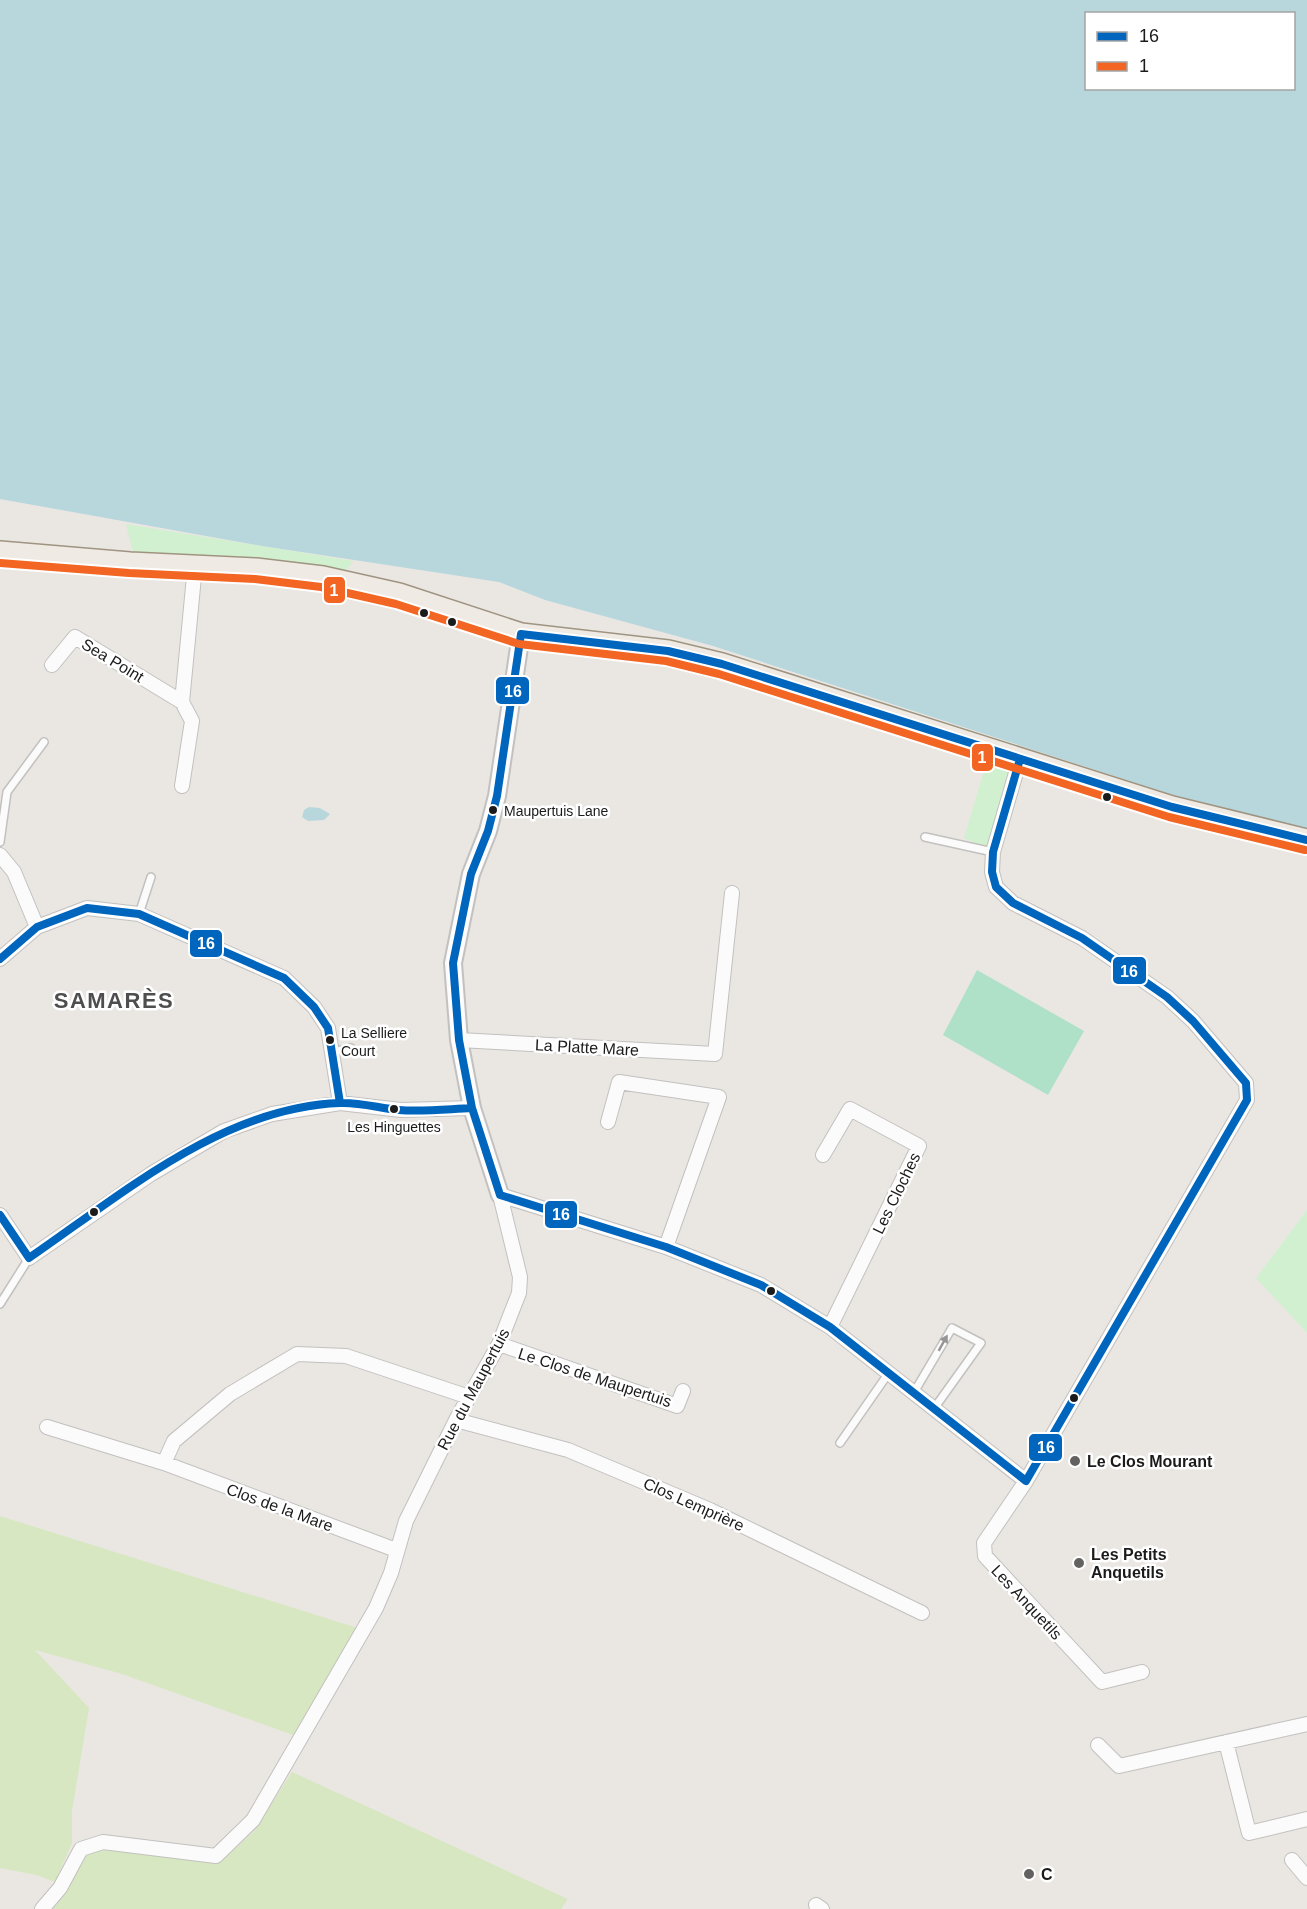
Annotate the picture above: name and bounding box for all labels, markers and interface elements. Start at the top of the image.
legend [1085,12,1295,90]
text: 16 [1139,26,1159,46]
text: 1 [1139,56,1149,76]
line badge: 1 [323,576,346,604]
text: 1 [330,582,339,599]
unlabelled marker [418,607,430,619]
unlabelled marker [446,616,458,628]
street label: Sea Point [79,635,147,686]
line badge: 16 [495,676,530,705]
text: 16 [504,683,522,700]
line badge: 1 [971,743,994,772]
text: 1 [978,749,987,766]
unlabelled marker [1101,791,1113,803]
place label: Maupertuis Lane [504,803,609,819]
marker: Maupertuis Lane [487,804,499,816]
line badge: 16 [189,929,223,958]
text: 16 [197,935,215,952]
line badge: 16 [1112,956,1147,985]
text: 16 [1120,963,1138,980]
district label: SAMARÈS [54,988,174,1013]
place label: La Selliere Court [341,1025,407,1059]
marker: La Selliere Court [324,1034,336,1046]
street label: La Platte Mare [535,1036,639,1059]
marker: Les Hinguettes [388,1103,400,1115]
place label: Les Hinguettes [347,1119,441,1135]
street label: Les Cloches [870,1150,923,1237]
line badge: 16 [544,1200,578,1229]
unlabelled marker [88,1206,100,1218]
text: 16 [552,1206,570,1223]
unlabelled marker [765,1285,777,1297]
street label: Rue du Maupertuis [434,1326,513,1453]
one-way arrow [938,1335,948,1352]
street label: Le Clos de Maupertuis [516,1345,674,1410]
unlabelled marker [1068,1392,1080,1404]
line badge: 16 [1028,1433,1063,1462]
text: 16 [1037,1439,1055,1456]
place label: Le Clos Mourant [1087,1453,1213,1470]
marker: Le Clos Mourant [1068,1454,1082,1468]
street label: Clos Lemprière [641,1475,747,1534]
street label: Clos de la Mare [224,1480,335,1535]
place label: Les Petits Anquetils [1091,1546,1167,1581]
marker: Les Petits Anquetils [1072,1556,1086,1570]
street label: Les Anquetils [988,1562,1065,1643]
place label: C [1041,1866,1053,1883]
marker: C [1022,1867,1036,1881]

